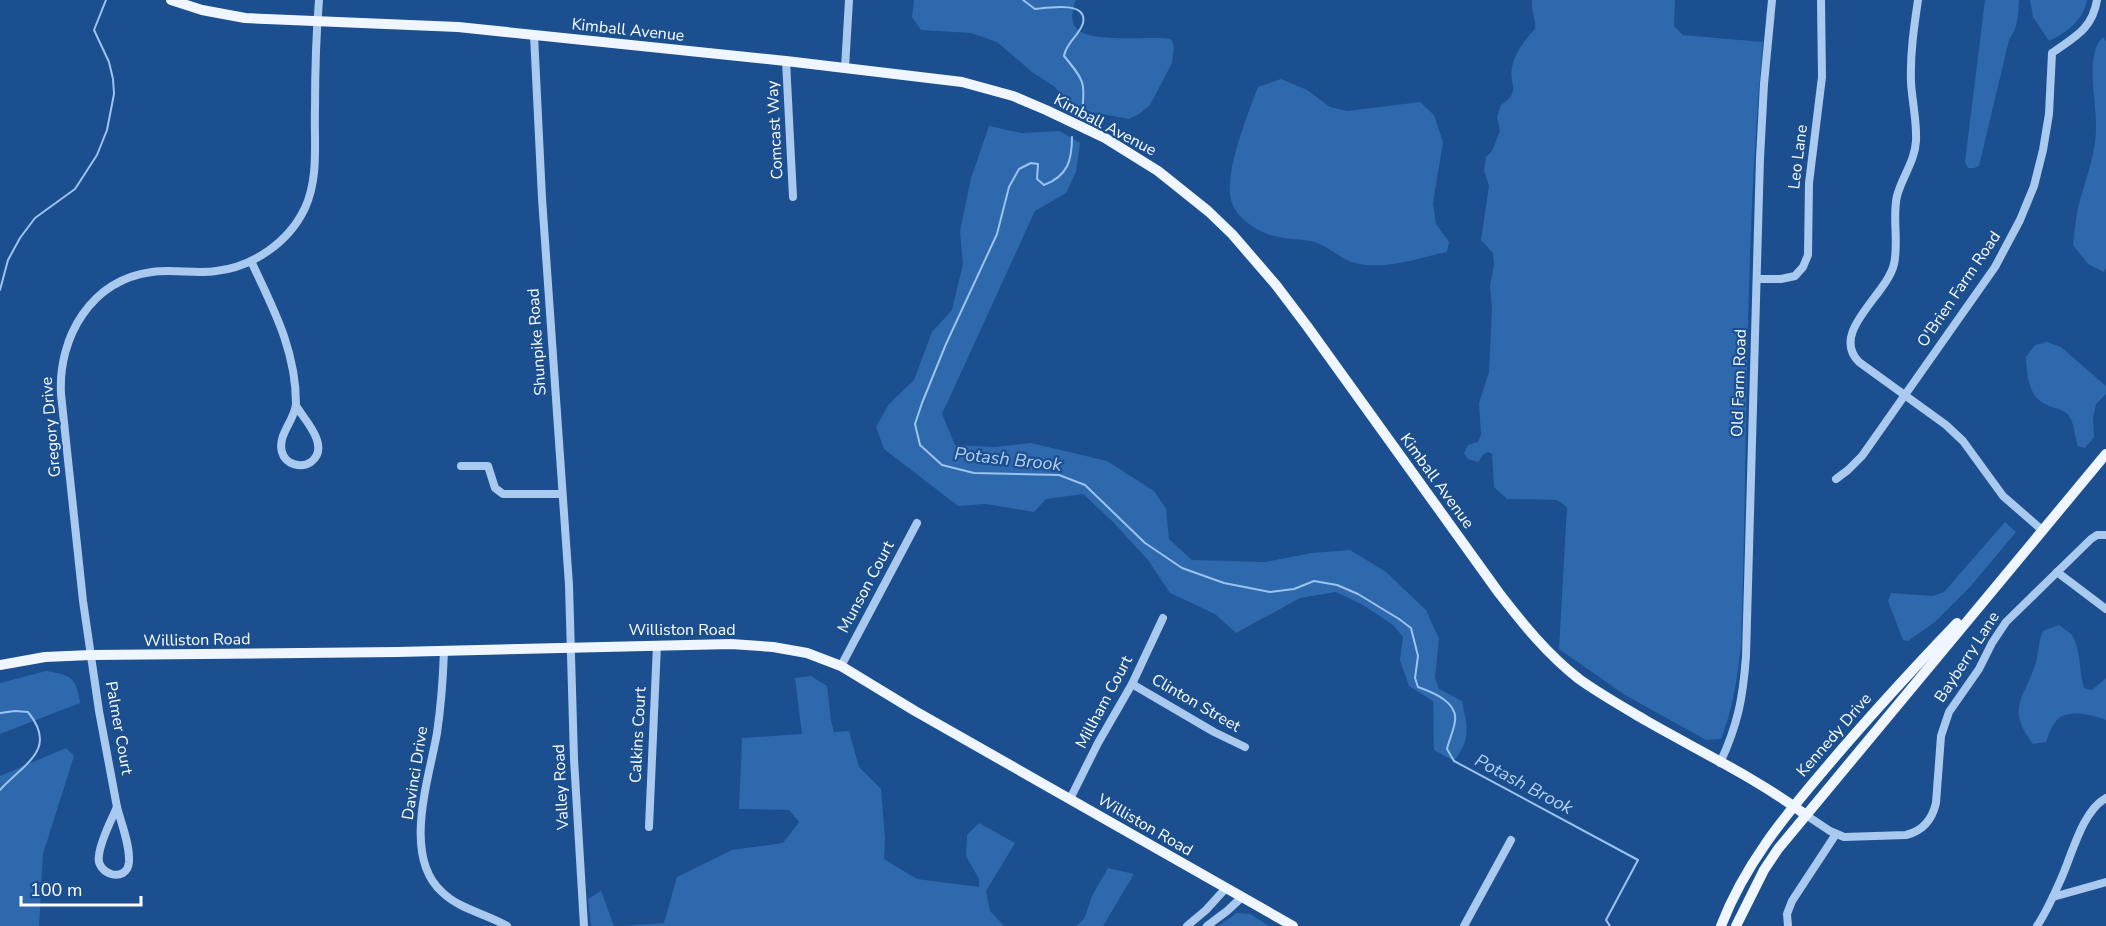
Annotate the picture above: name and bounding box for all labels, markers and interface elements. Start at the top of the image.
street label: Kimball Avenue [571,13,685,47]
street label: Comcast Way [761,79,789,180]
street label: Kimball Avenue [1050,89,1160,161]
street label: Leo Lane [1783,123,1813,191]
street label: O'Brien Farm Road [1912,227,2006,351]
street label: Shunpike Road [522,288,552,396]
street label: Old Farm Road [1726,329,1752,437]
street label: Gregory Drive [36,376,66,478]
street label: Kimball Avenue [1395,429,1479,533]
water label: Potash Brook [953,441,1064,477]
street label: Munson Court [832,537,900,637]
street label: Bayberry Lane [1929,607,2005,707]
street label: Williston Road [629,619,735,641]
street label: Williston Road [143,628,251,652]
street label: Millham Court [1070,651,1138,752]
street label: Clinton Street [1147,669,1245,738]
street label: Palmer Court [100,679,138,777]
street label: Calkins Court [624,686,652,784]
street label: Kennedy Drive [1791,688,1877,782]
street label: Davinci Drive [397,725,433,821]
street label: Valley Road [548,744,574,831]
water label: Potash Brook [1471,748,1578,820]
street label: Williston Road [1093,789,1197,861]
scale bar [21,869,141,907]
text: 100 m [30,878,82,902]

